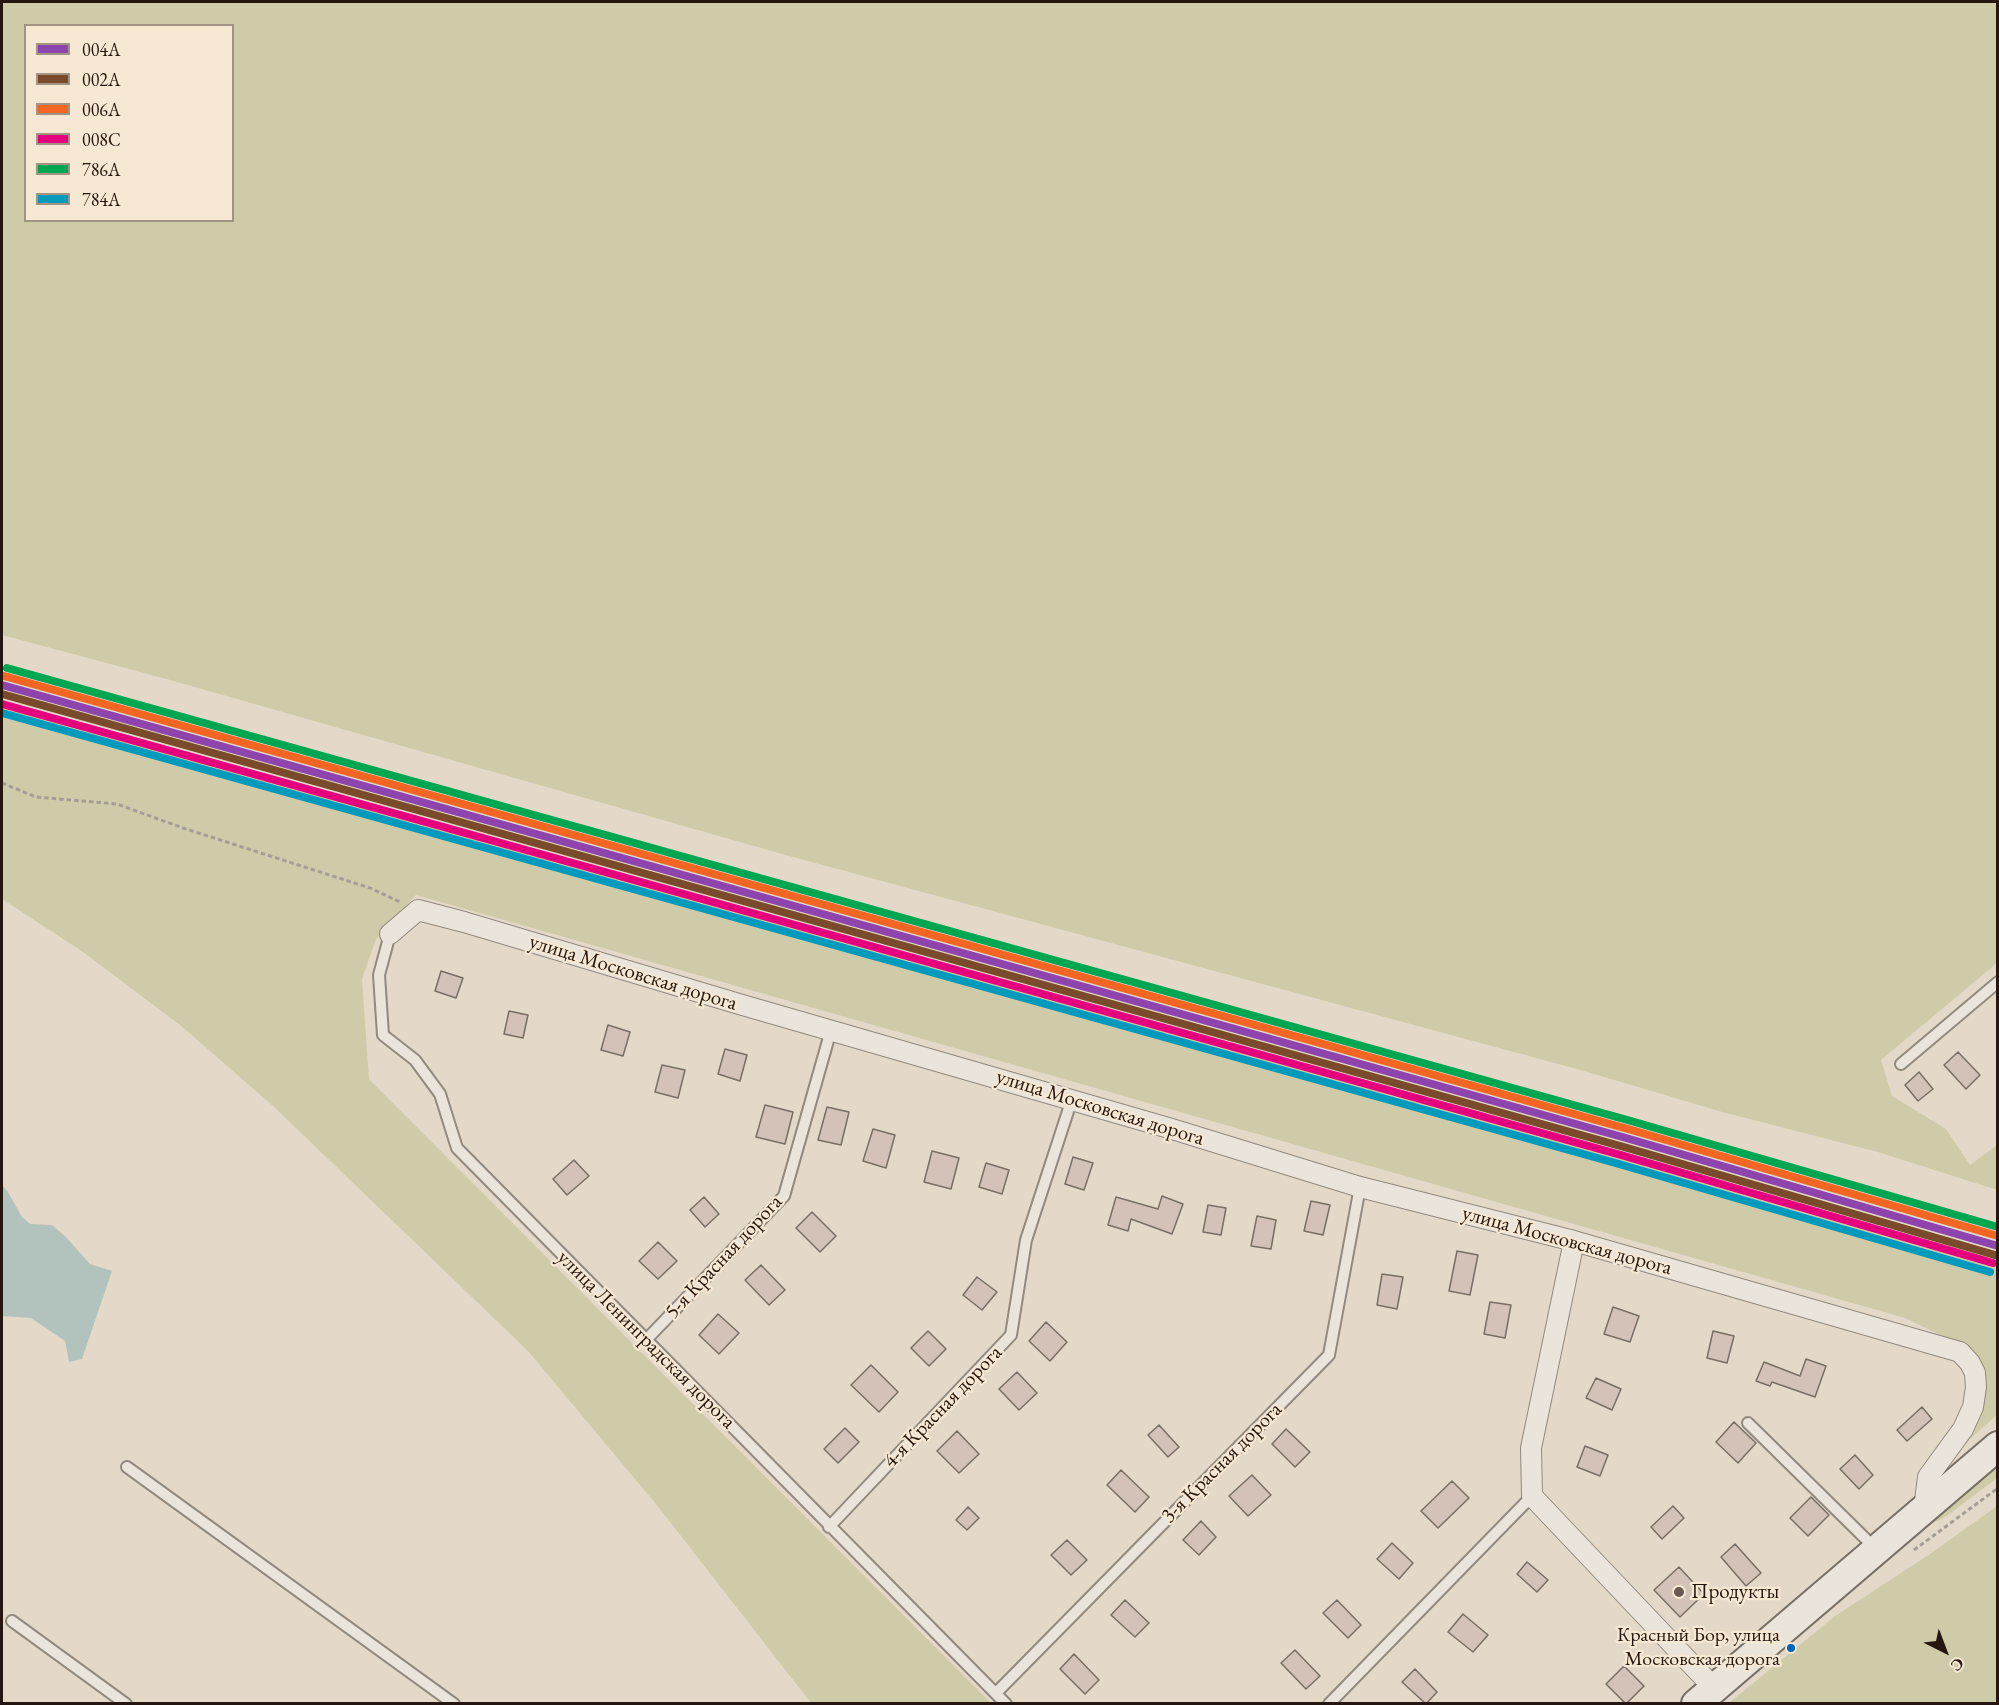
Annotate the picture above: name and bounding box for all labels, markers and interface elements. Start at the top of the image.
legend [24,24,234,222]
text: 004А [82,38,120,61]
text: 002А [82,68,120,91]
text: 006А [82,98,120,121]
text: 008С [82,128,121,151]
text: 786А [82,158,120,181]
text: 784А [82,188,120,211]
street label: улица Московская дорога [526,929,740,1017]
street label: улица Московская дорога [993,1064,1207,1152]
street label: 5-я Красная дорога [660,1190,788,1324]
street label: улица Московская дорога [1459,1201,1675,1281]
street label: улица Ленинградская дорога [551,1245,741,1435]
street label: 4-я Красная дорога [878,1341,1008,1473]
street label: 3-я Красная дорога [1156,1397,1288,1529]
place label: Продукты [1691,1579,1779,1605]
marker: Продукты [1672,1585,1686,1599]
north arrow [1915,1621,1975,1681]
place label: Красный Бор, улица Московская дорога [1617,1624,1780,1671]
marker: Красный Бор, улица Московская дорога [1785,1642,1797,1654]
text: С [1946,1653,1969,1676]

